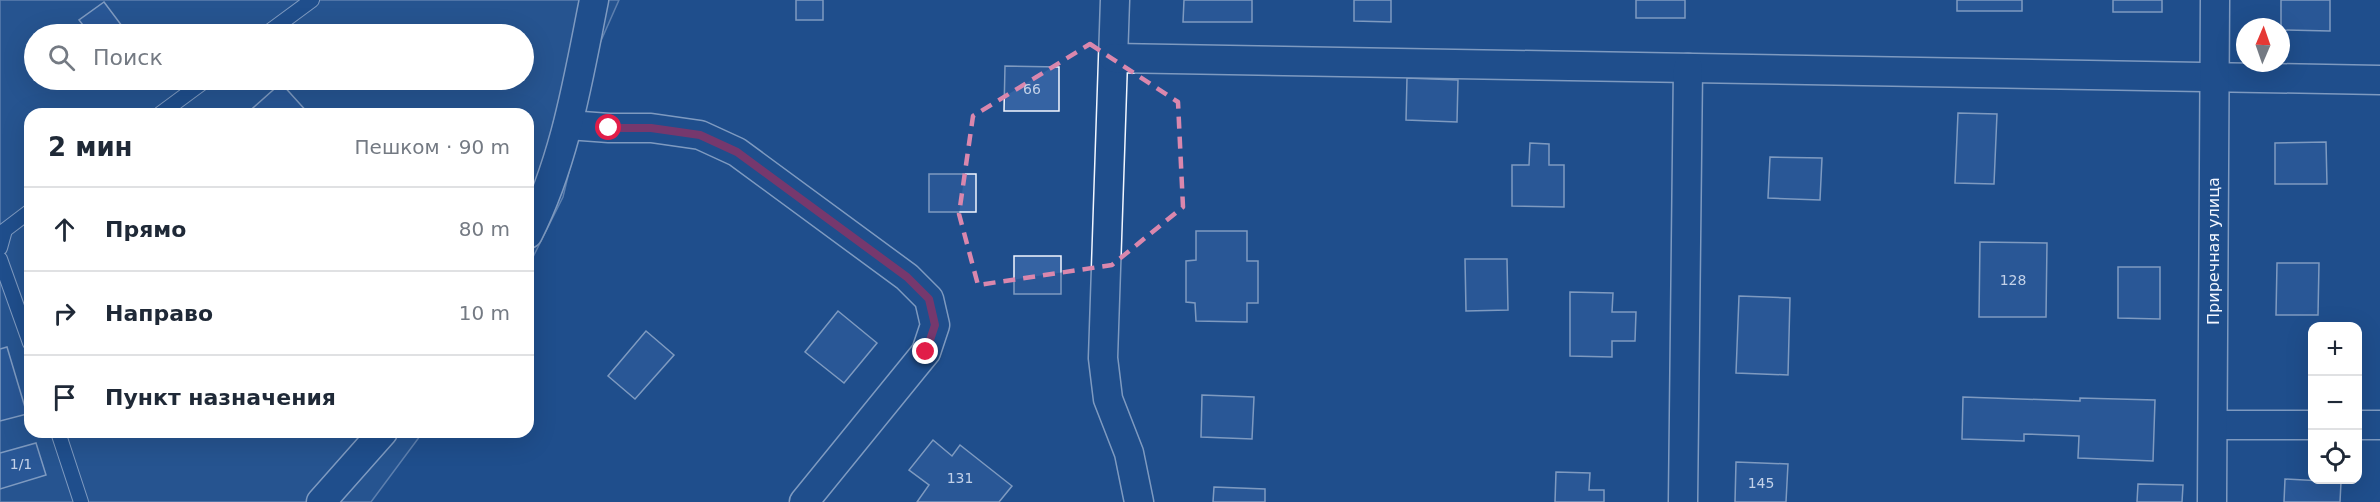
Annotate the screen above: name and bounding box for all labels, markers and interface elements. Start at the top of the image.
north arrow [2236,18,2290,72]
search box [24,24,534,90]
icon: search [45,41,78,74]
text: Поиск [93,45,163,70]
house number: 66 [1023,81,1041,97]
route start [595,114,621,140]
text: 2 мин [48,132,133,162]
text: Пешком · 90 m [355,135,510,159]
street label: Приречная улица [2204,177,2223,325]
icon: ahead [48,213,81,246]
text: Прямо [105,217,186,242]
text: 80 m [459,217,510,241]
house number: 128 [2000,272,2026,288]
icon: right [48,297,81,330]
text: Направо [105,301,213,326]
text: 10 m [459,301,510,325]
map controls [2308,322,2362,484]
button: + [2308,322,2362,376]
route end [912,338,938,364]
button: − [2308,376,2362,430]
icon: arrive [48,381,81,414]
text: Пункт назначения [105,385,336,410]
button: locate [2308,430,2362,484]
house number: 1/1 [10,456,32,472]
house number: 131 [947,470,973,486]
house number: 145 [1748,475,1774,491]

